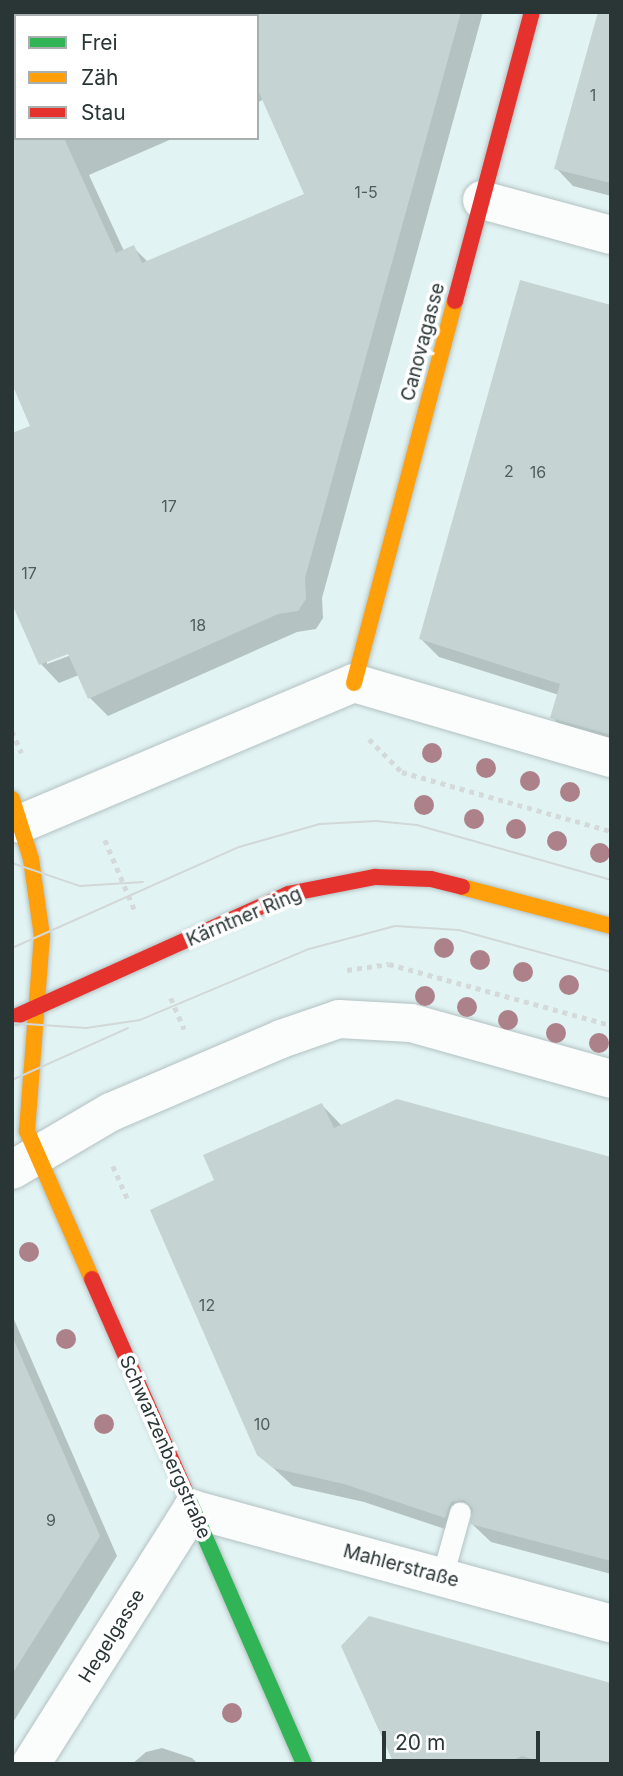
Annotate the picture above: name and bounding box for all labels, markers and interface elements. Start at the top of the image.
legend [14,14,259,140]
text: Frei [81,30,118,55]
text: Zäh [81,65,118,90]
house number: 1 [590,85,596,105]
text: Stau [81,100,126,125]
house number: 1-5 [354,182,378,202]
street label: Canovagasse [396,280,450,404]
house number: 2 [504,461,514,481]
house number: 16 [530,462,546,482]
house number: 17 [161,496,177,516]
house number: 17 [21,563,37,583]
house number: 18 [190,615,206,635]
street label: Kärntner Ring [183,883,305,951]
house number: 12 [199,1295,215,1315]
street label: Schwarzenbergstraße [114,1352,216,1542]
house number: 10 [254,1414,270,1434]
house number: 9 [46,1510,56,1530]
street label: Mahlerstraße [341,1540,461,1592]
street label: Hegelgasse [74,1585,150,1687]
scale bar [385,1716,542,1760]
text: 20 m [395,1730,445,1755]

